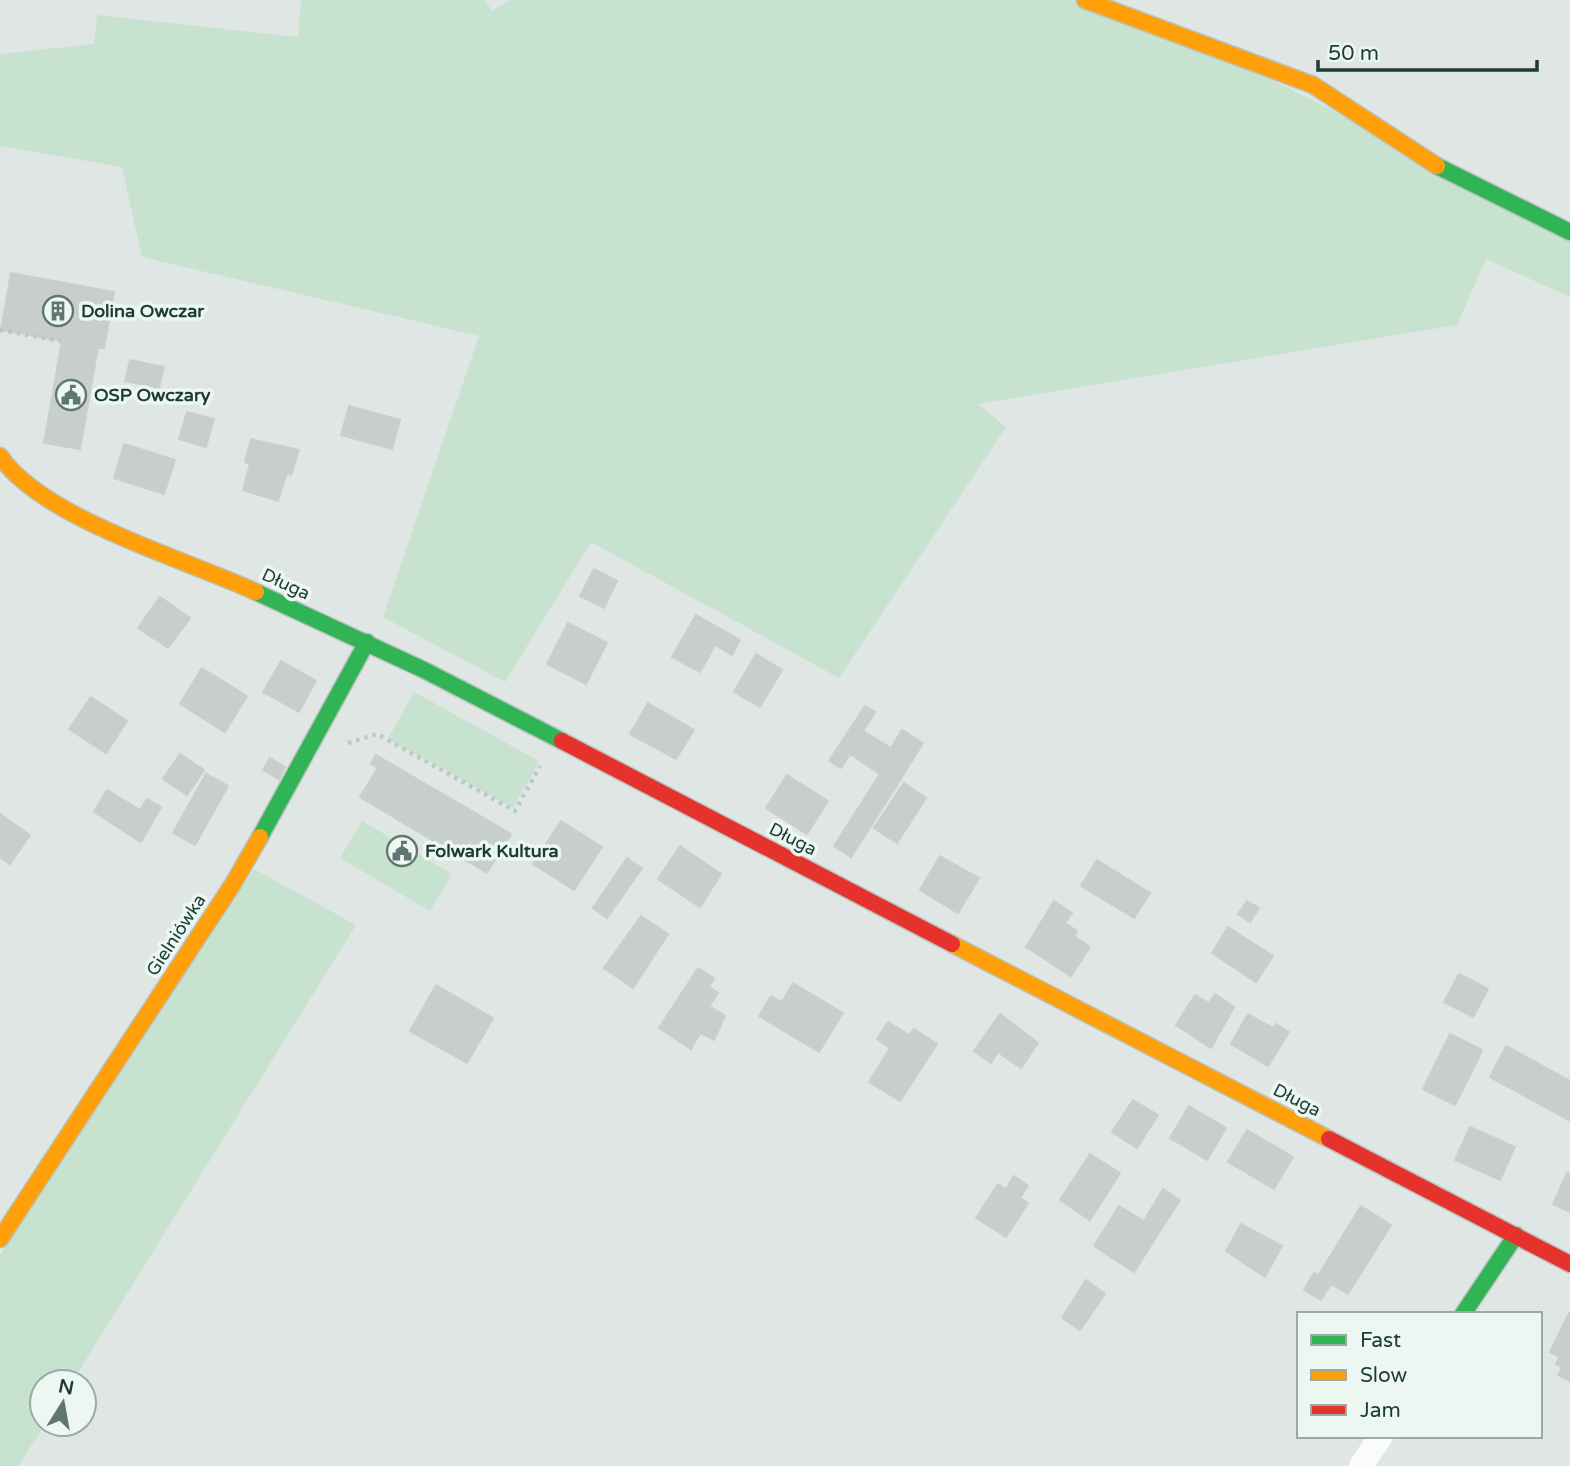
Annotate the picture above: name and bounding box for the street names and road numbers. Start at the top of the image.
street label: Długa [258,563,314,605]
street label: Długa [765,818,821,860]
street label: Gielniówka [141,890,211,980]
street label: Długa [1269,1079,1325,1121]

